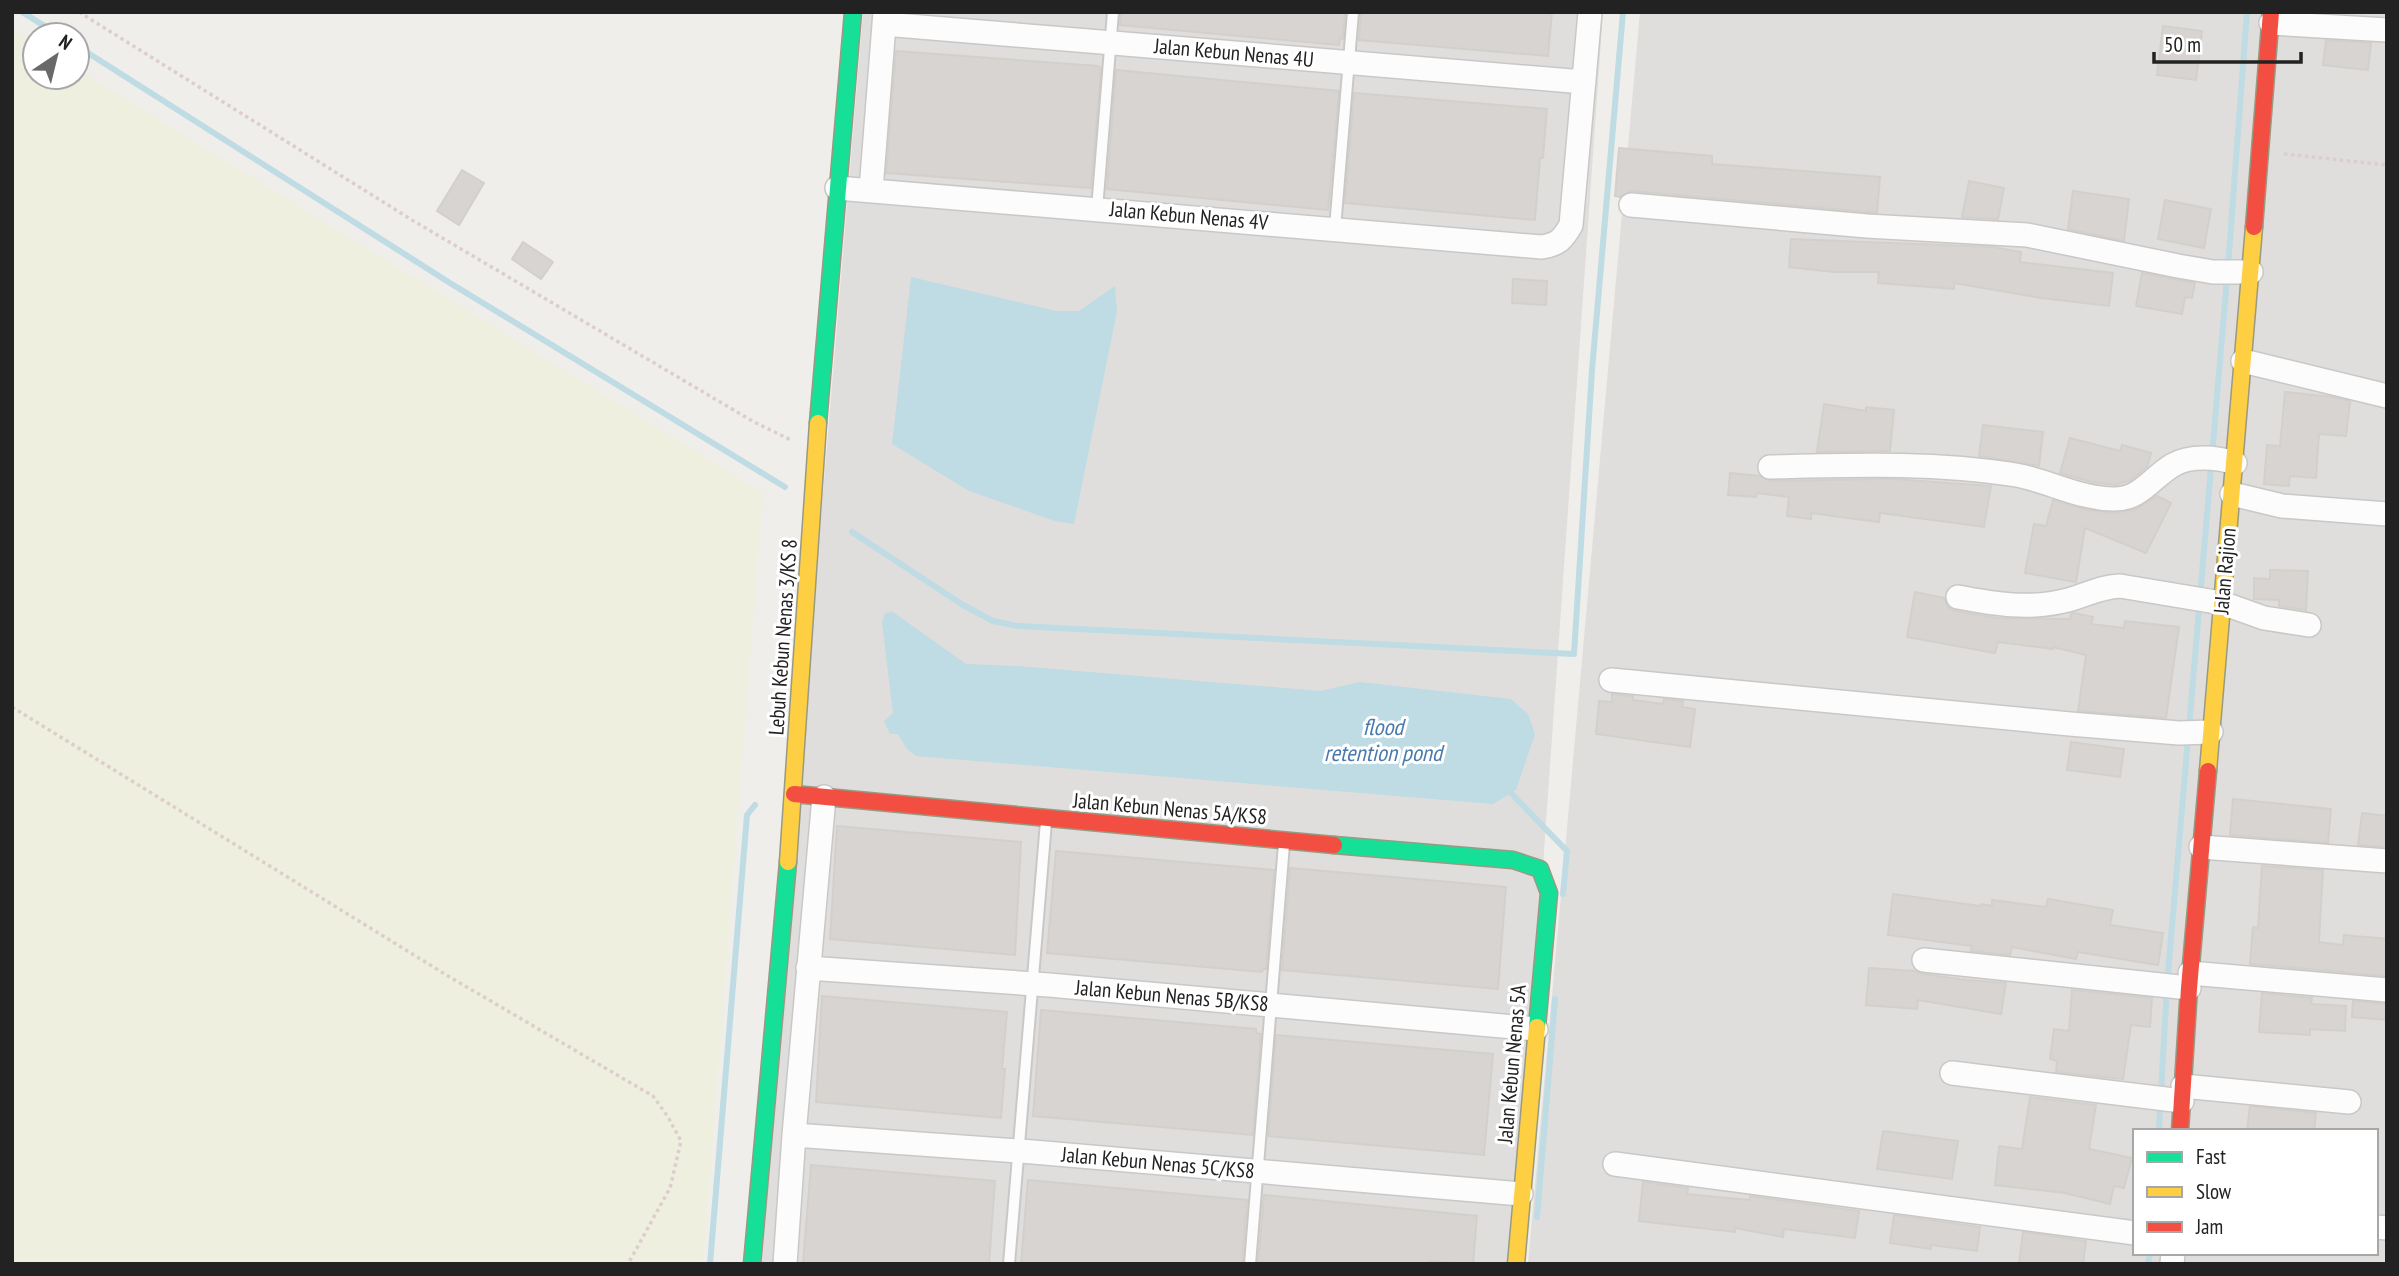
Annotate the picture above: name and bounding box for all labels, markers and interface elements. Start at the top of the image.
north arrow [21,21,91,91]
scale bar [2154,21,2301,65]
text: N [55,29,77,55]
text: 50 m [2164,31,2201,58]
street label: Jalan Kebun Nenas 4U [1152,32,1315,73]
street label: Jalan Kebun Nenas 4V [1108,195,1270,236]
street label: Jalan Rajion [2207,527,2242,616]
street label: Lebuh Kebun Nenas 3/KS 8 [762,538,803,736]
water label: flood retention pond [1324,712,1445,767]
street label: Jalan Kebun Nenas 5A/KS8 [1071,787,1268,830]
street label: Jalan Kebun Nenas 5B/KS8 [1073,974,1270,1017]
street label: Jalan Kebun Nenas 5A [1491,983,1532,1145]
legend [2133,1129,2378,1255]
street label: Jalan Kebun Nenas 5C/KS8 [1059,1141,1256,1184]
text: Fast [2196,1143,2226,1170]
text: Slow [2196,1178,2232,1205]
text: Jam [2195,1213,2223,1240]

